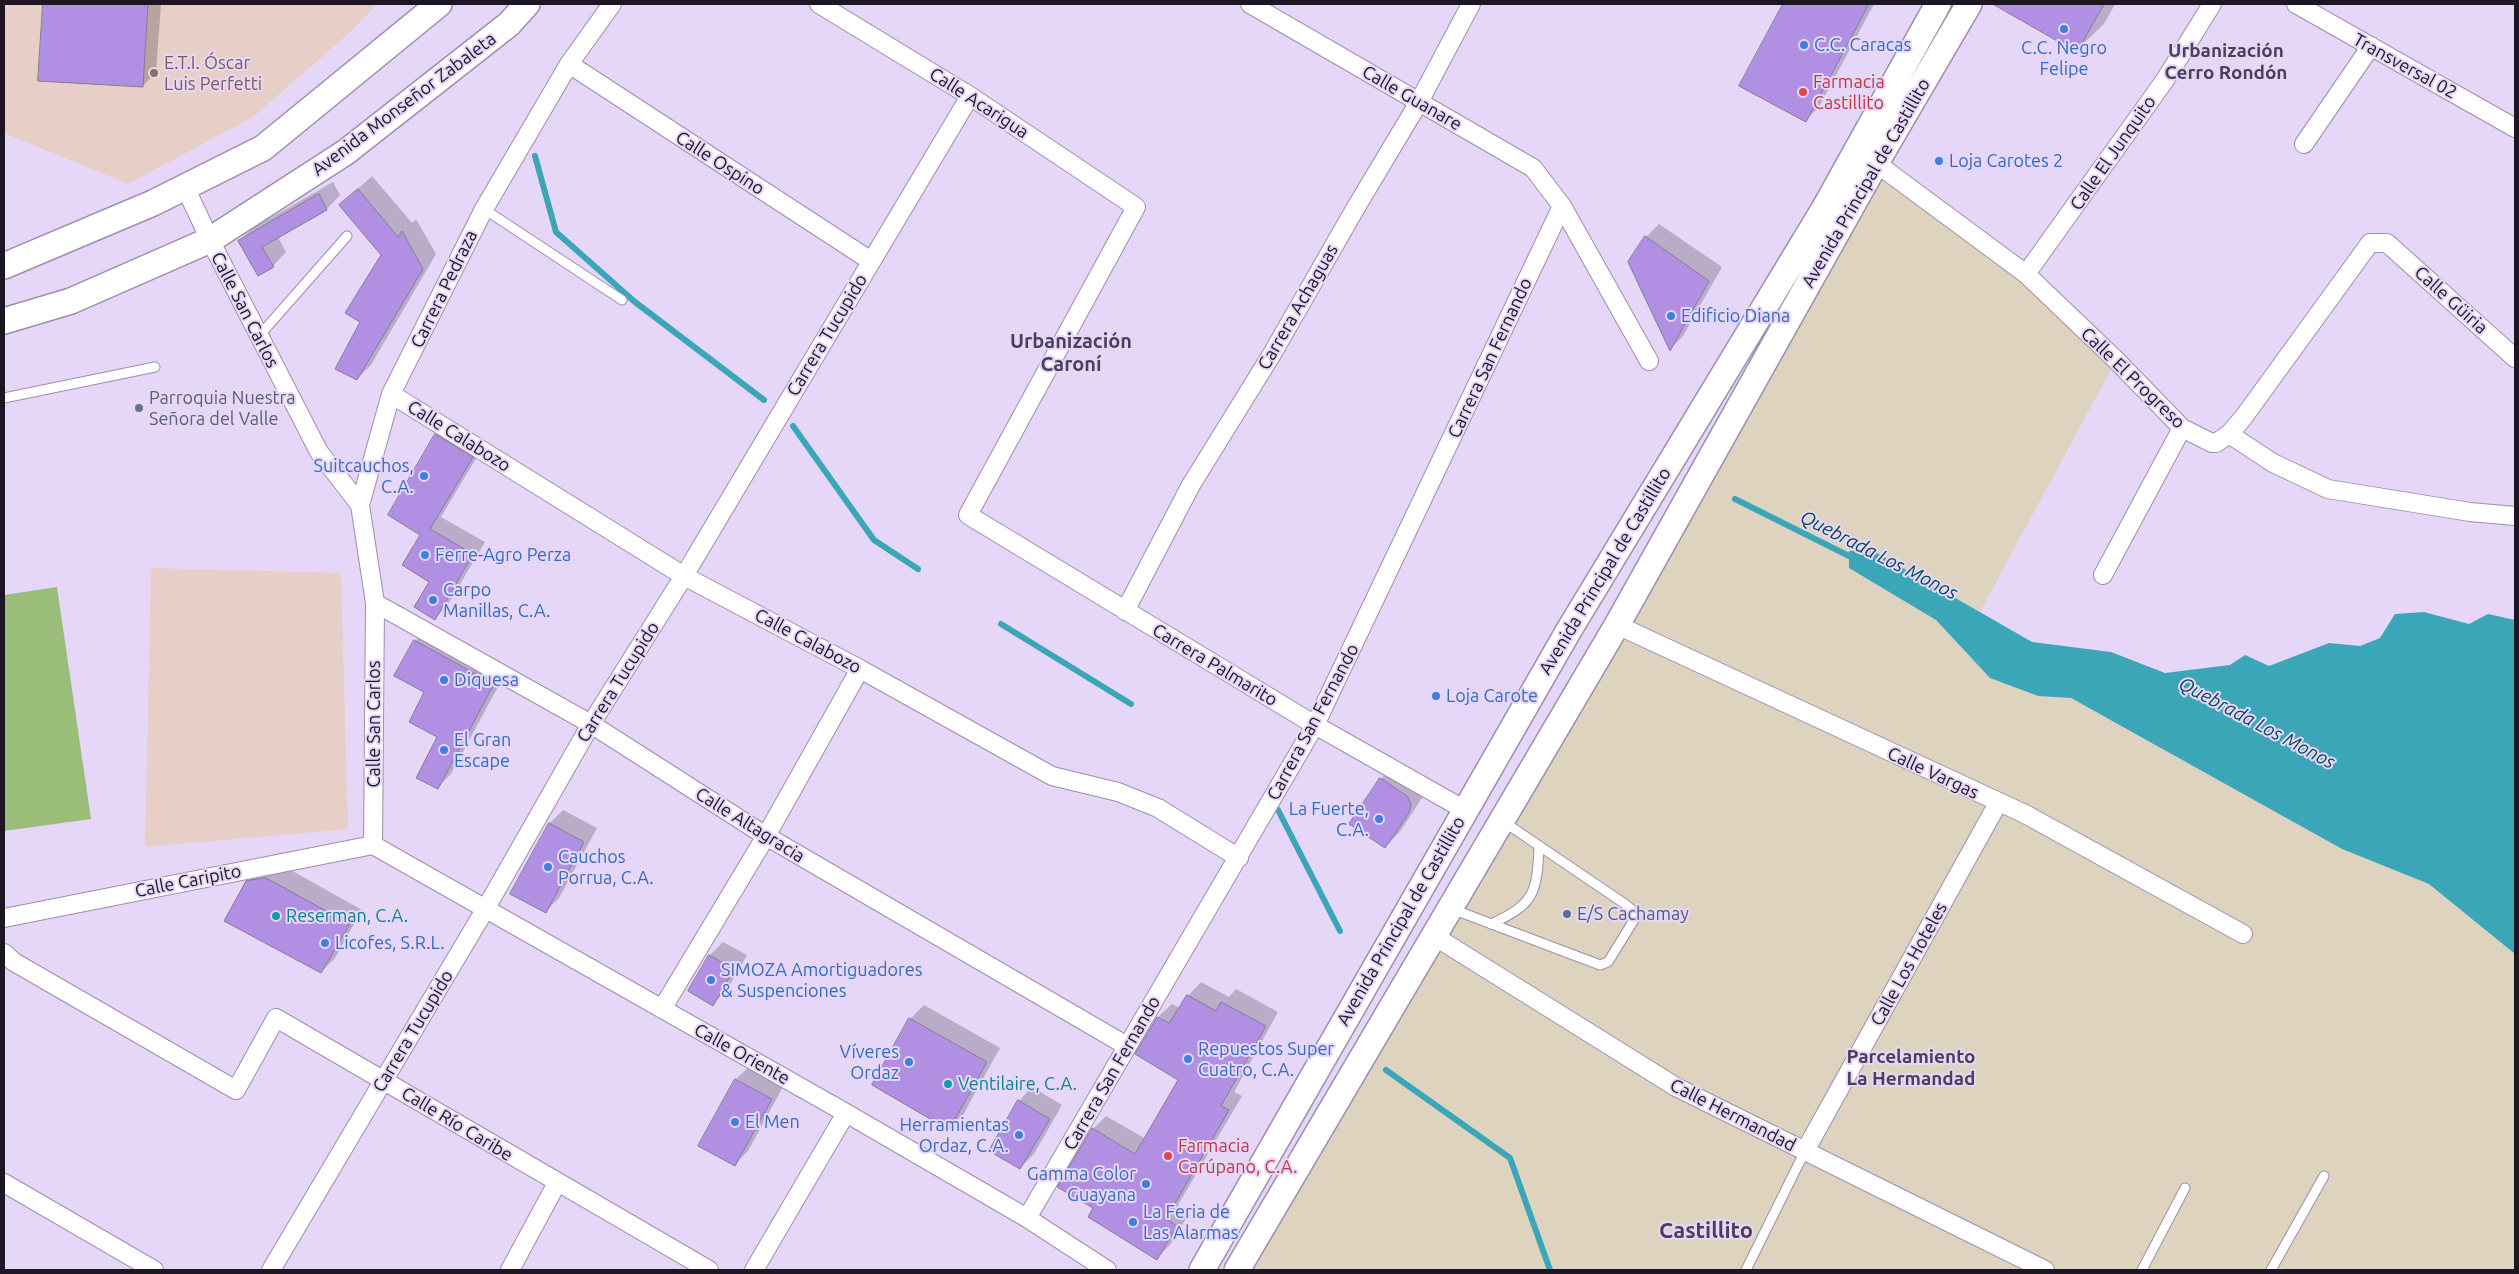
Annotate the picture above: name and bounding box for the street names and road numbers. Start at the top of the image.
street label: Avenida Monseñor Zabaleta [308,28,500,180]
street label: Transversal 02 [2349,29,2461,103]
street label: Calle Guanare [1358,61,1466,135]
street label: Calle Acarigua [925,63,1033,143]
street label: Avenida Principal de Castillito [1797,75,1935,291]
street label: Calle El Junquito [2065,92,2161,214]
street label: Calle Ospino [672,126,768,200]
street label: Carrera Pedraza [406,227,482,351]
street label: Carrera Achaguas [1253,240,1343,374]
street label: Calle San Carlos [207,248,283,372]
street label: Calle Güiria [2410,262,2492,338]
street label: Carrera Tucupido [782,270,872,400]
street label: Carrera San Fernando [1443,274,1537,442]
street label: Calle El Progreso [2076,323,2190,433]
street label: Calle Calabozo [403,396,515,476]
street label: Avenida Principal de Castillito [1534,464,1676,678]
street label: Calle Calabozo [751,604,865,678]
street label: Carrera Tucupido [572,618,664,746]
street label: Carrera Palmarito [1149,619,1281,711]
street label: Carrera San Fernando [1263,640,1363,804]
street label: Calle San Carlos [363,660,385,788]
street label: Calle Vargas [1884,742,1982,804]
street label: Calle Altagracia [691,783,809,867]
street label: Avenida Principal de Castillito [1332,813,1470,1029]
street label: Calle Caripito [133,860,243,902]
street label: Calle Los Hoteles [1866,898,1952,1030]
street label: Carrera Tucupido [368,966,458,1096]
street label: Carrera San Fernando [1059,992,1165,1154]
street label: Calle Oriente [690,1019,794,1089]
street label: Calle Hermandad [1666,1074,1800,1156]
street label: Calle Río Caribe [397,1082,517,1166]

